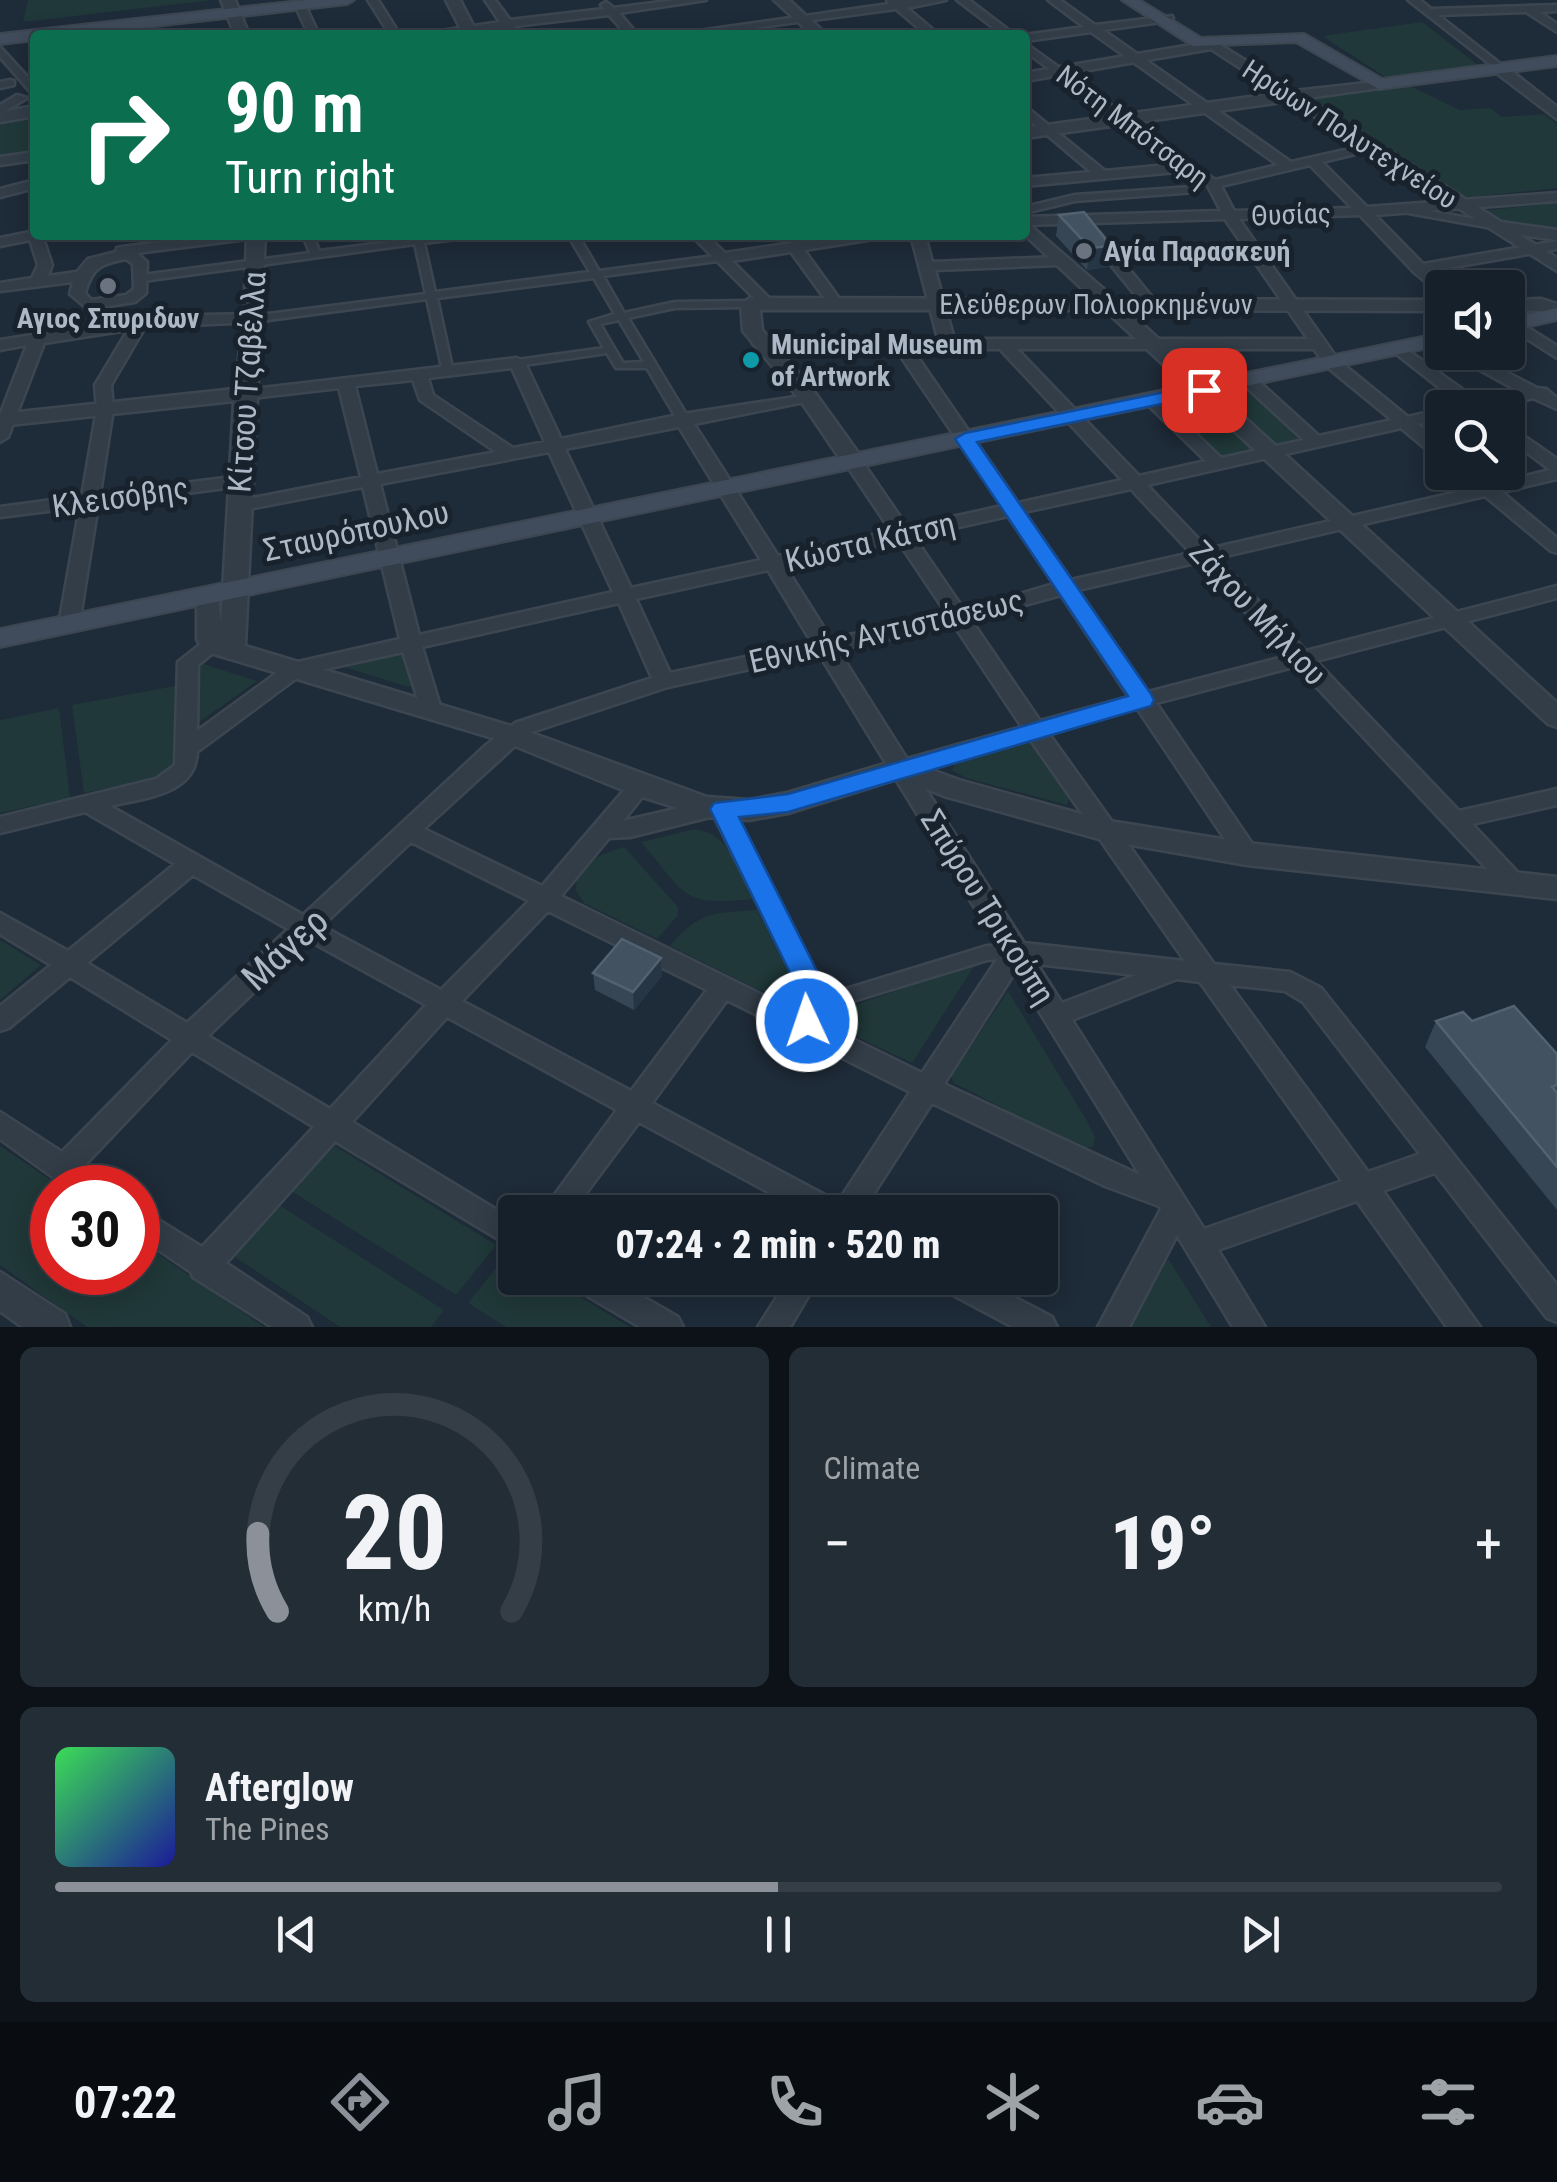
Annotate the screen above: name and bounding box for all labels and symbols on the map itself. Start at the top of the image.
street label: Ηρώων Πολυτεχνείου [1236,53,1463,216]
street label: Νότη Μπότσαρη [1050,58,1215,194]
street label: Θυσίας [1251,197,1331,232]
place label: Αγία Παρασκευή [1104,235,1290,268]
marker: Αγία Παρασκευή [1073,240,1095,262]
street label: Κίτσου Τζαβέλλα [220,270,274,494]
marker: Αγιος Σπυριδων [97,275,119,297]
street label: Ελεύθερων Πολιορκημένων [939,288,1253,321]
place label: Αγιος Σπυριδων [17,302,200,335]
place label: Municipal Museum of Artwork [771,328,983,393]
pin [1162,348,1247,433]
marker: Municipal Museum of Artwork [740,349,762,371]
street label: Κλεισόβης [49,469,191,525]
street label: Σταυρόπουλου [260,493,452,569]
street label: Κώστα Κάτση [781,504,959,580]
street label: Ζάχου Μήλιου [1182,533,1334,693]
street label: Εθνικής Αντιστάσεως [745,581,1027,681]
street label: Σπύρου Τρικούπη [913,803,1063,1011]
street label: Μάγερ [233,898,337,1000]
position arrow [755,969,859,1073]
speed limit sign: 30 [30,1165,160,1295]

